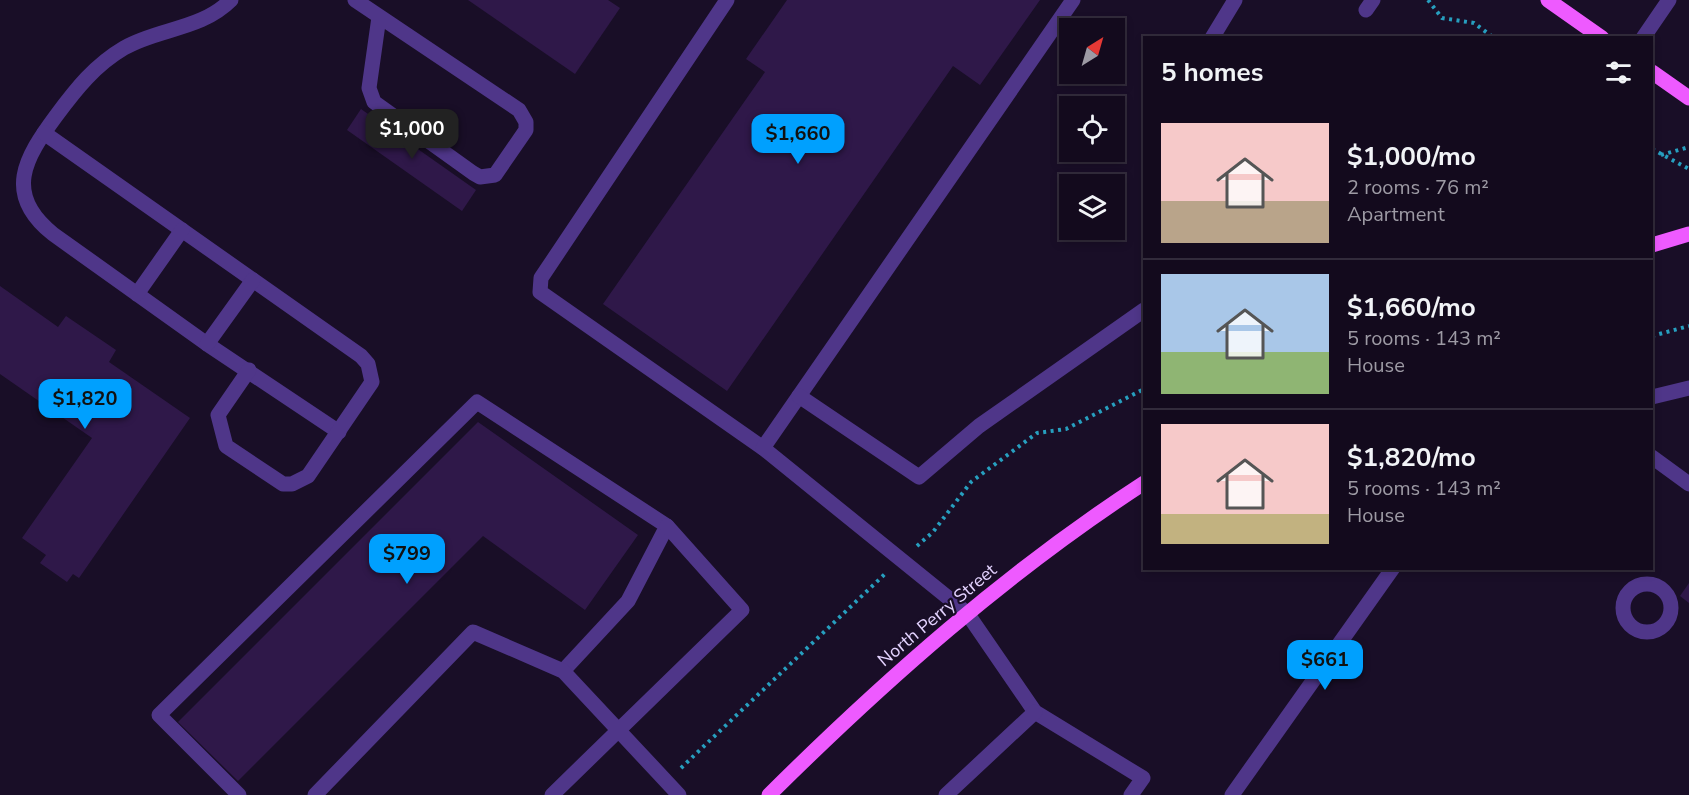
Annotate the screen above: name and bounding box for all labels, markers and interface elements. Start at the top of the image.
north arrow [1059,18,1125,84]
map controls [1059,18,1125,240]
text: 5 homes [1161,55,1263,90]
icon: filters [1602,56,1635,89]
button: locate [1059,96,1125,162]
pin: $1,000 [363,109,461,160]
pin: $1,660 [749,114,847,165]
text: $1,000 [380,115,444,142]
text: $1,660 [766,120,830,147]
text: $1,000/mo [1347,139,1476,174]
icon: home [1209,147,1281,219]
button: layers [1059,174,1125,240]
text: 2 rooms · 76 m² [1347,174,1489,201]
text: Apartment [1347,201,1445,228]
text: $1,660/mo [1347,290,1476,325]
icon: home [1209,298,1281,370]
text: 5 rooms · 143 m² [1347,325,1501,352]
text: House [1347,352,1405,379]
pin: $1,820 [36,379,134,430]
text: $1,820 [53,385,117,412]
text: $1,820/mo [1347,440,1476,475]
icon: home [1209,448,1281,520]
text: 5 rooms · 143 m² [1347,475,1501,502]
text: House [1347,502,1405,529]
pin: $799 [371,534,443,585]
text: $799 [383,540,431,567]
street label: North Perry Street [872,558,1002,672]
pin: $661 [1289,640,1361,691]
text: $661 [1301,646,1349,673]

